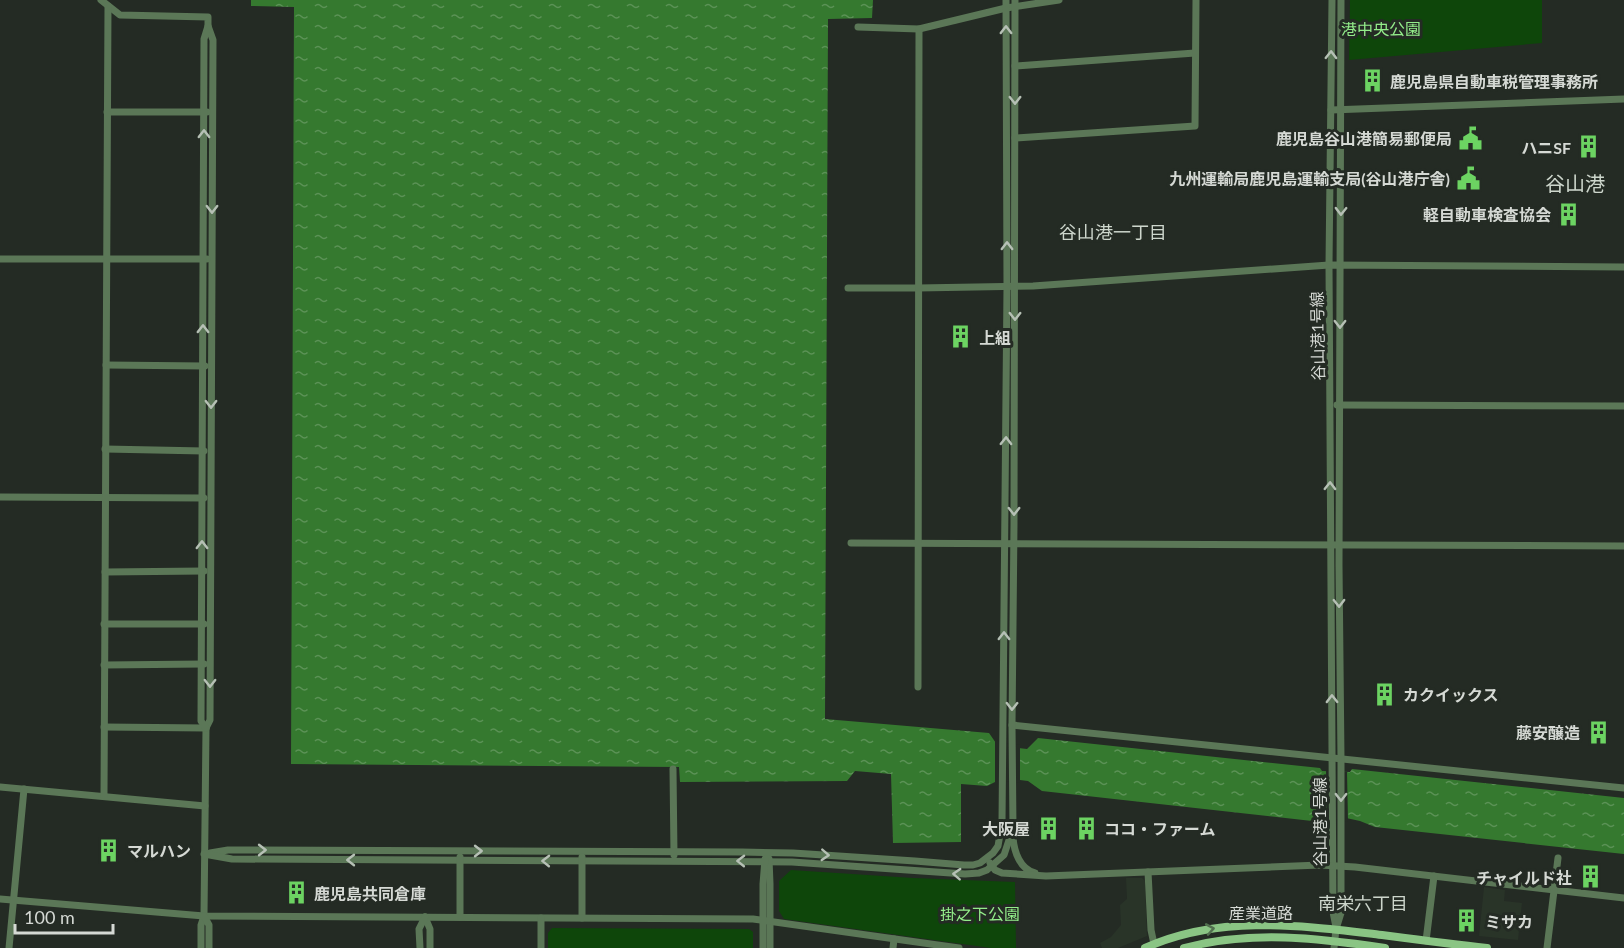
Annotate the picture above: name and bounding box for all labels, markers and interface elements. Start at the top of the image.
park label: 港中央公園 [1341,19,1421,38]
one-way arrow [1000,25,1012,34]
one-way arrow [1325,51,1337,60]
building icon: 鹿児島県自動車税管理事務所 [1359,68,1385,94]
place label: 鹿児島県自動車税管理事務所 [1390,72,1598,91]
one-way arrow [1009,96,1021,105]
public building icon: 鹿児島谷山港簡易郵便局 [1457,125,1483,151]
one-way arrow [198,129,210,138]
place label: 鹿児島谷山港簡易郵便局 [1276,129,1452,148]
building icon: ハニSF [1576,134,1602,160]
place label: ハニSF [1521,138,1571,157]
public building icon: 九州運輸局鹿児島運輸支局(谷山港庁舎) [1455,165,1481,191]
place label: 九州運輸局鹿児島運輸支局(谷山港庁舎) [1169,169,1450,188]
district label: 谷山港 [1545,171,1605,195]
building icon: 軽自動車検査協会 [1556,201,1582,227]
one-way arrow [206,205,218,214]
place label: 軽自動車検査協会 [1423,205,1551,224]
one-way arrow [1335,206,1347,215]
district label: 谷山港一丁目 [1059,221,1167,243]
one-way arrow [1001,241,1013,250]
street label: 谷山港1号線 [1307,291,1327,381]
one-way arrow [1009,312,1021,321]
one-way arrow [1334,319,1346,328]
one-way arrow [197,324,209,333]
building icon: 上組 [948,324,974,350]
place label: 上組 [979,328,1011,347]
one-way arrow [205,400,217,409]
one-way arrow [999,436,1012,445]
one-way arrow [1324,482,1336,491]
one-way arrow [1008,507,1020,516]
one-way arrow [196,540,208,549]
one-way arrow [1333,598,1345,607]
one-way arrow [998,631,1010,640]
one-way arrow [204,679,216,688]
building icon: カクイックス [1372,681,1398,707]
place label: カクイックス [1403,685,1499,704]
one-way arrow [1325,695,1338,704]
one-way arrow [1006,702,1018,711]
building icon: 藤安醸造 [1585,719,1611,745]
place label: 藤安醸造 [1516,723,1580,742]
street label: 谷山港1号線 [1310,777,1329,867]
one-way arrow [1335,792,1347,801]
building icon: 大阪屋 [1035,815,1061,841]
building icon: ココ・ファーム [1073,815,1099,841]
place label: 大阪屋 [982,819,1030,838]
place label: ココ・ファーム [1104,819,1216,838]
building icon: マルハン [96,837,122,863]
place label: マルハン [127,841,191,860]
one-way arrow [258,844,267,856]
one-way arrow [474,845,483,857]
one-way arrow [821,849,830,862]
one-way arrow [347,854,356,866]
one-way arrow [542,855,551,867]
one-way arrow [737,855,746,868]
building icon: チャイルド社 [1577,864,1603,890]
one-way arrow [952,867,961,880]
place label: チャイルド社 [1476,868,1572,887]
building icon: 鹿児島共同倉庫 [283,880,309,906]
place label: 鹿児島共同倉庫 [314,884,426,903]
district label: 南栄六丁目 [1318,892,1408,914]
scale bar [15,897,112,935]
street label: 産業道路 [1229,903,1293,922]
park label: 掛之下公園 [940,904,1020,923]
text: 100 m [24,906,75,928]
building icon: ミサカ [1454,908,1480,934]
place label: ミサカ [1485,912,1533,931]
one-way arrow [1206,923,1215,935]

